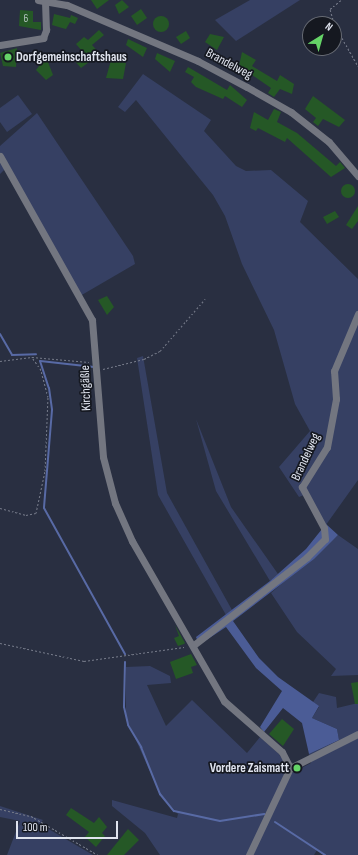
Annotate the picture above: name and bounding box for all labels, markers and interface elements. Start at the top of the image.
house number: 6 [24,12,28,26]
north arrow [302,16,342,56]
text: N [323,20,335,34]
street label: Brandelweg [203,45,255,83]
place label: Dorfgemeinschaftshaus [16,49,127,65]
marker: Dorfgemeinschaftshaus [3,52,13,62]
street label: Kirchgäßle [77,365,95,411]
street label: Brandelweg [288,431,324,483]
place label: Vordere Zaismatt [210,760,289,776]
marker: Vordere Zaismatt [292,763,302,773]
scale bar [18,813,120,839]
text: 100 m [23,820,48,835]

